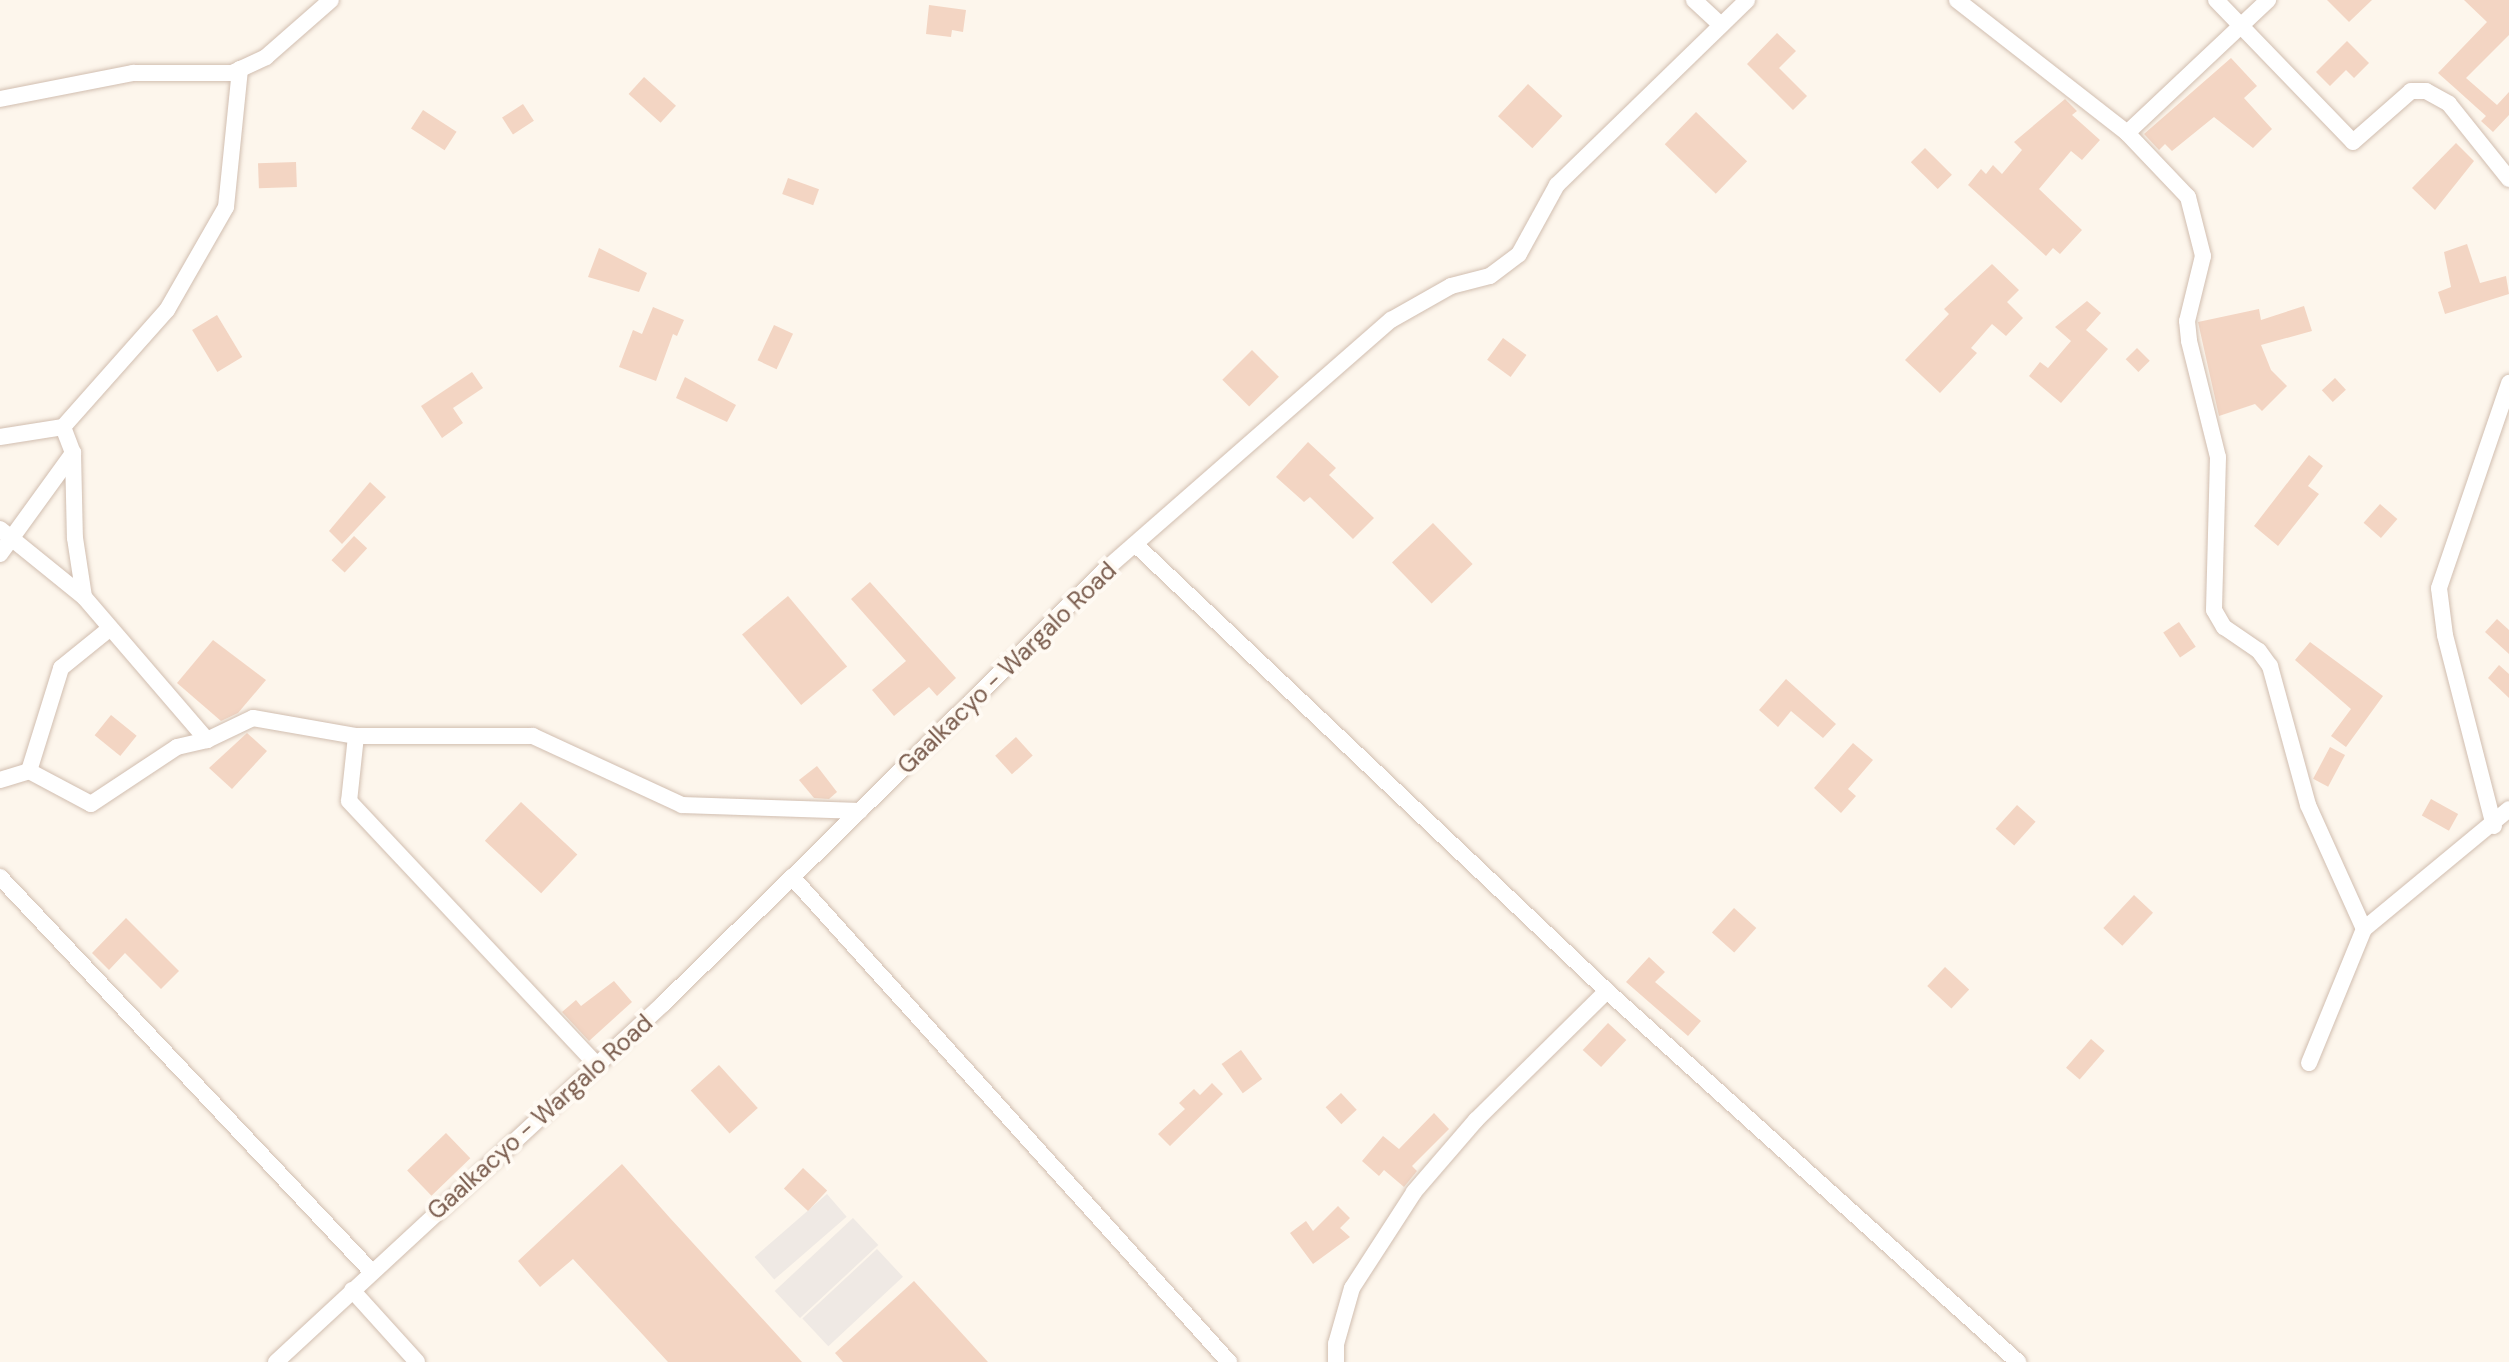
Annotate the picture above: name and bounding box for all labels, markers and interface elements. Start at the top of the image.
street label: Gaalkacyo - Wargalo Road [892,556,1122,780]
street label: Gaalkacyo - Wargalo Road [422,1008,658,1226]

